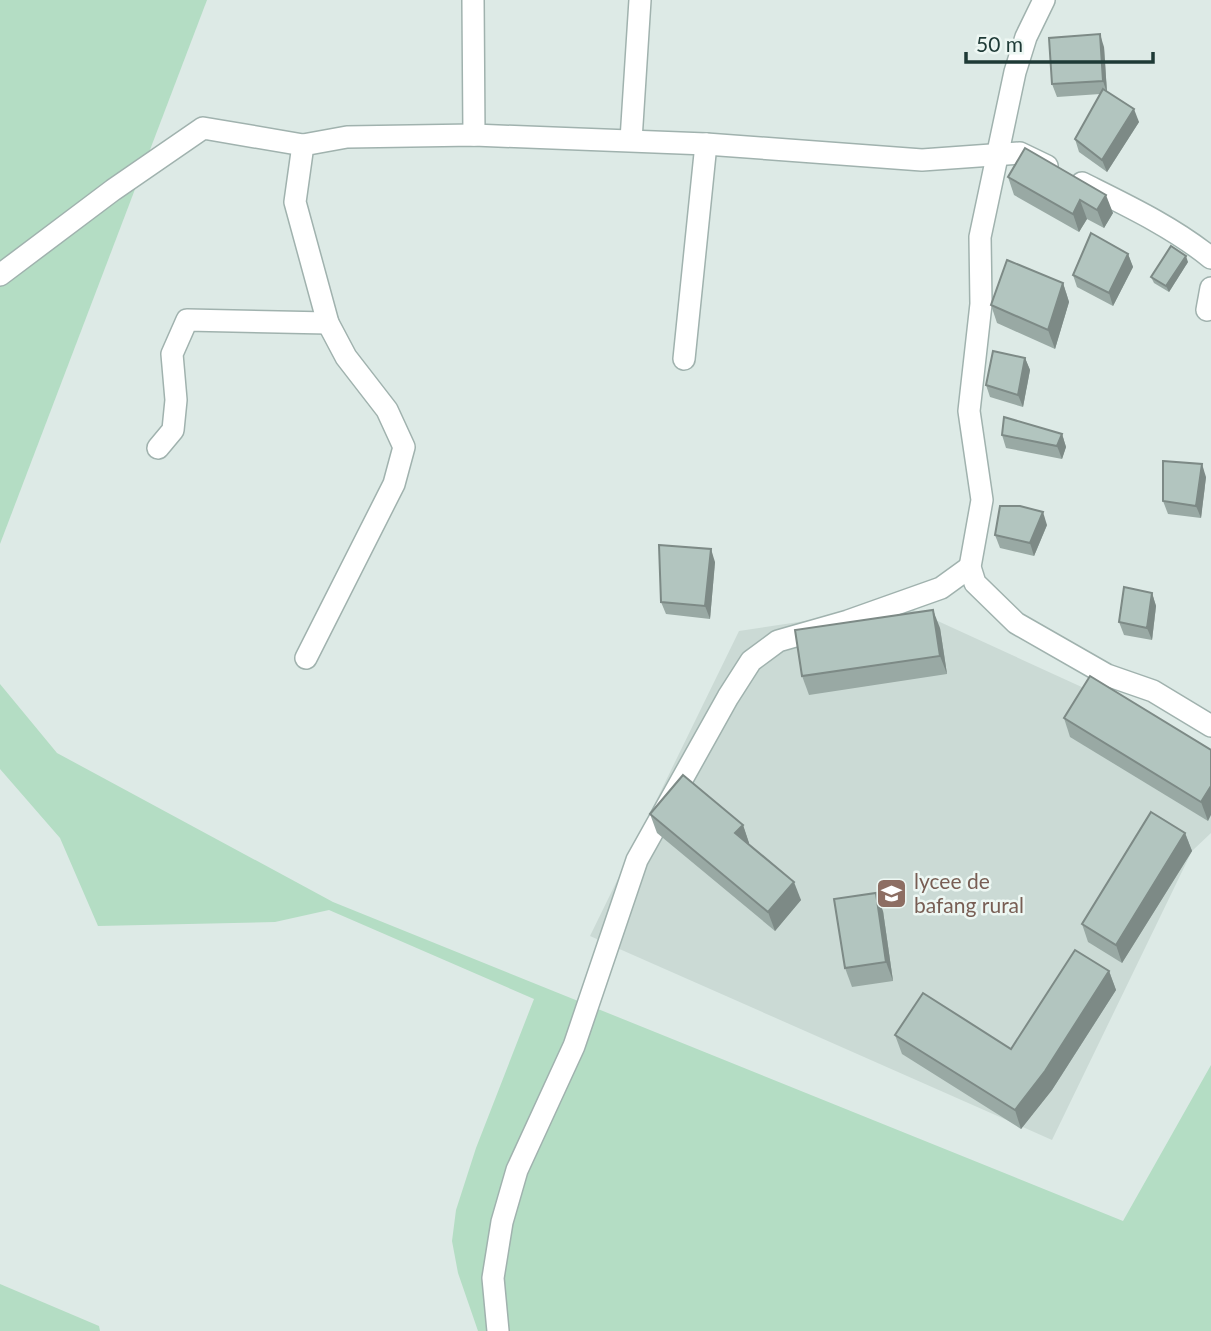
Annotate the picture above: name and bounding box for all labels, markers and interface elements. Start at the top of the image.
scale bar [966,21,1153,65]
text: 50 m [976,31,1023,56]
place label: lycee de bafang rural [914,868,1024,917]
school or university icon: lycee de bafang rural [874,877,908,911]

